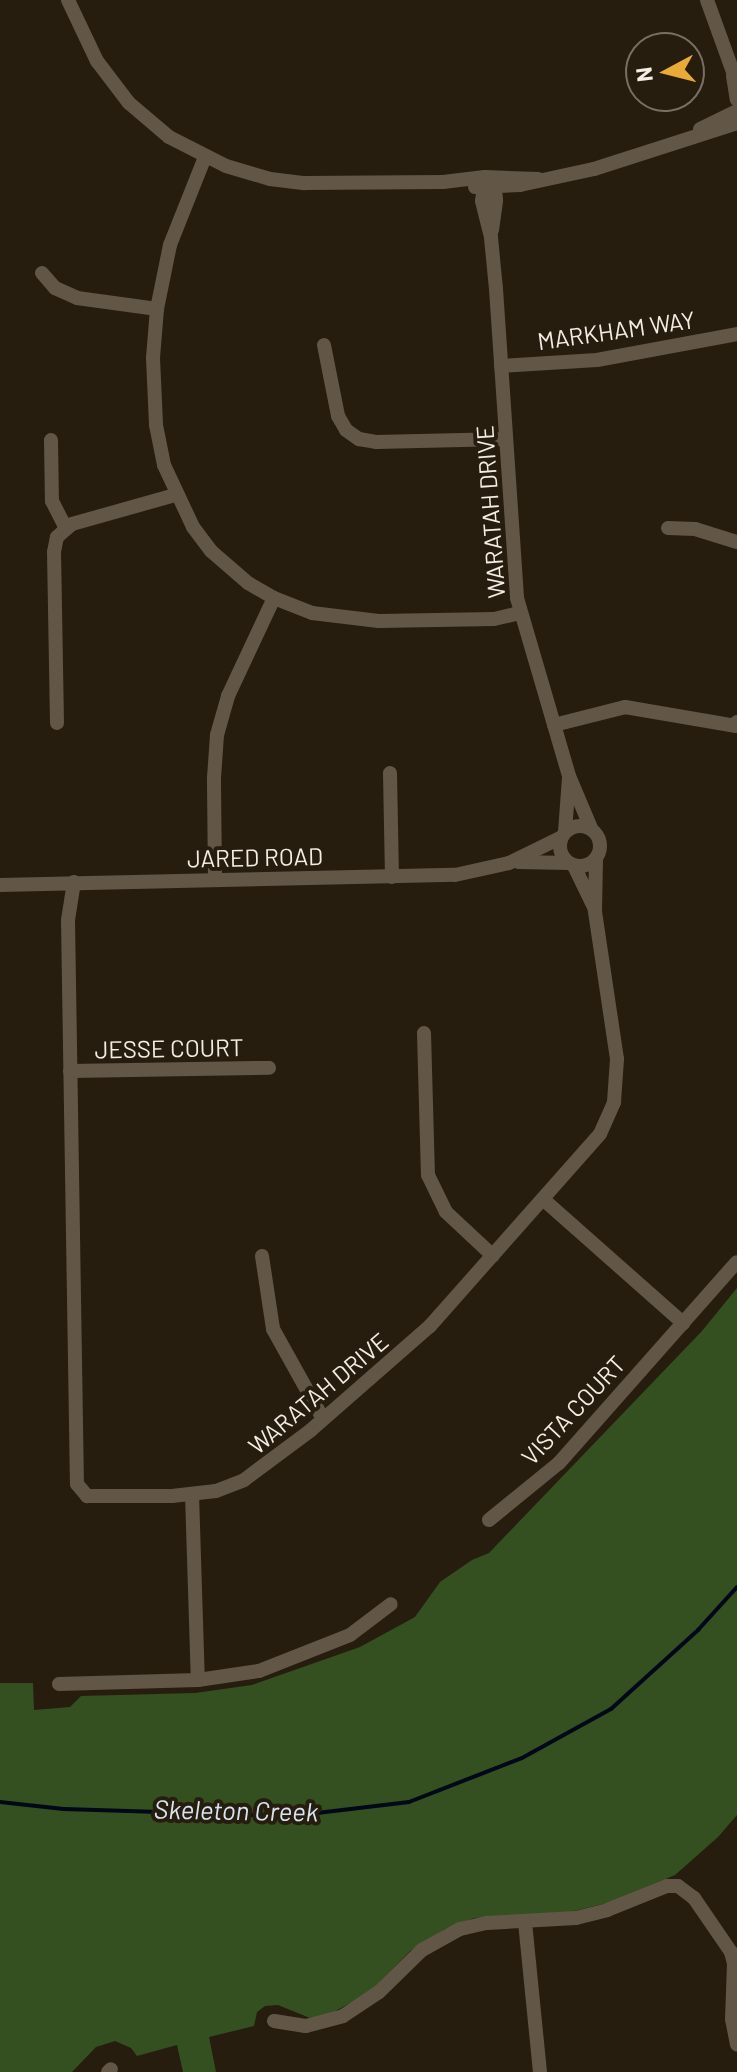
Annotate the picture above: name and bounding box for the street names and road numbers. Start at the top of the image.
street label: MARKHAM WAY [535,305,697,355]
street label: WARATAH DRIVE [470,424,510,600]
street label: JARED ROAD [187,841,323,873]
street label: JESSE COURT [94,1032,244,1064]
street label: WARATAH DRIVE [242,1326,394,1460]
street label: VISTA COURT [515,1349,631,1471]

